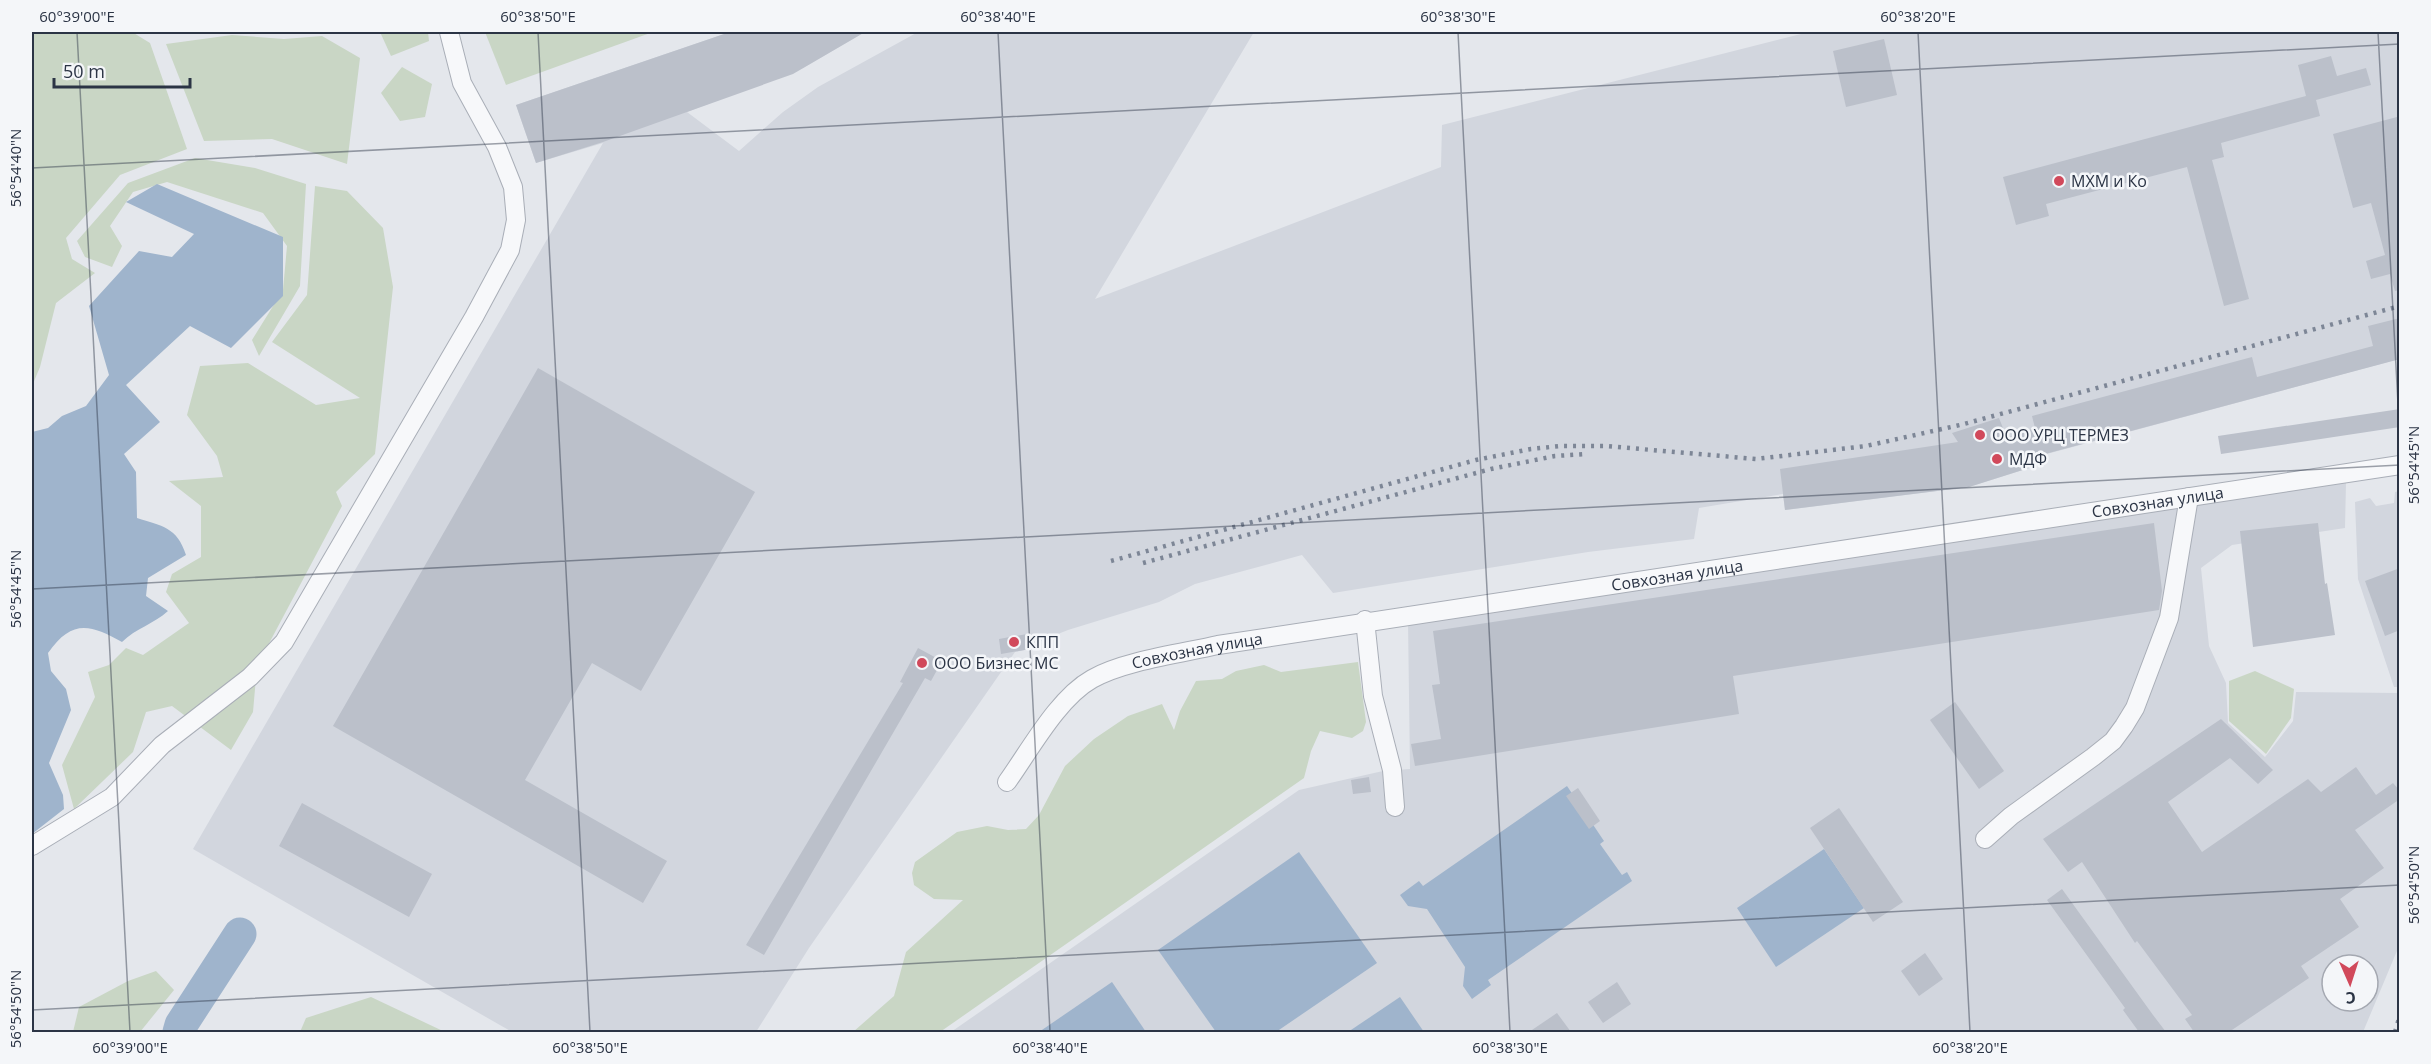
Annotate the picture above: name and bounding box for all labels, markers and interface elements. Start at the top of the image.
text: 60°39'00"E [39,6,115,26]
text: 60°38'50"E [500,6,576,26]
text: 60°38'40"E [960,6,1036,26]
text: 60°38'30"E [1420,6,1496,26]
text: 60°38'20"E [1880,6,1956,26]
scale bar [54,51,190,89]
text: 50 m [63,59,105,83]
text: 56°54'40"N [5,129,25,207]
place label: МХМ и Ко [2071,170,2147,192]
marker: МХМ и Ко [2052,174,2066,188]
place label: ООО УРЦ ТЕРМЕЗ [1992,424,2129,446]
text: 56°54'45"N [2403,426,2423,504]
marker: ООО УРЦ ТЕРМЕЗ [1973,428,1987,442]
place label: МДФ [2009,448,2047,470]
marker: МДФ [1990,452,2004,466]
street label: Совхозная улица [2090,481,2225,523]
text: 56°54'45"N [5,550,25,628]
street label: Совхозная улица [1610,554,1745,596]
street label: Совхозная улица [1129,627,1264,674]
place label: КПП [1026,631,1059,653]
marker: КПП [1007,635,1021,649]
place label: ООО Бизнес МС [934,652,1059,674]
marker: ООО Бизнес МС [915,656,929,670]
text: 56°54'50"N [2403,846,2423,924]
north arrow [2320,953,2380,1013]
text: 56°54'50"N [5,970,25,1048]
text: С [2345,987,2356,1009]
text: 60°39'00"E [92,1037,168,1057]
text: 60°38'50"E [552,1037,628,1057]
text: 60°38'40"E [1012,1037,1088,1057]
text: 60°38'30"E [1472,1037,1548,1057]
text: 60°38'20"E [1932,1037,2008,1057]

